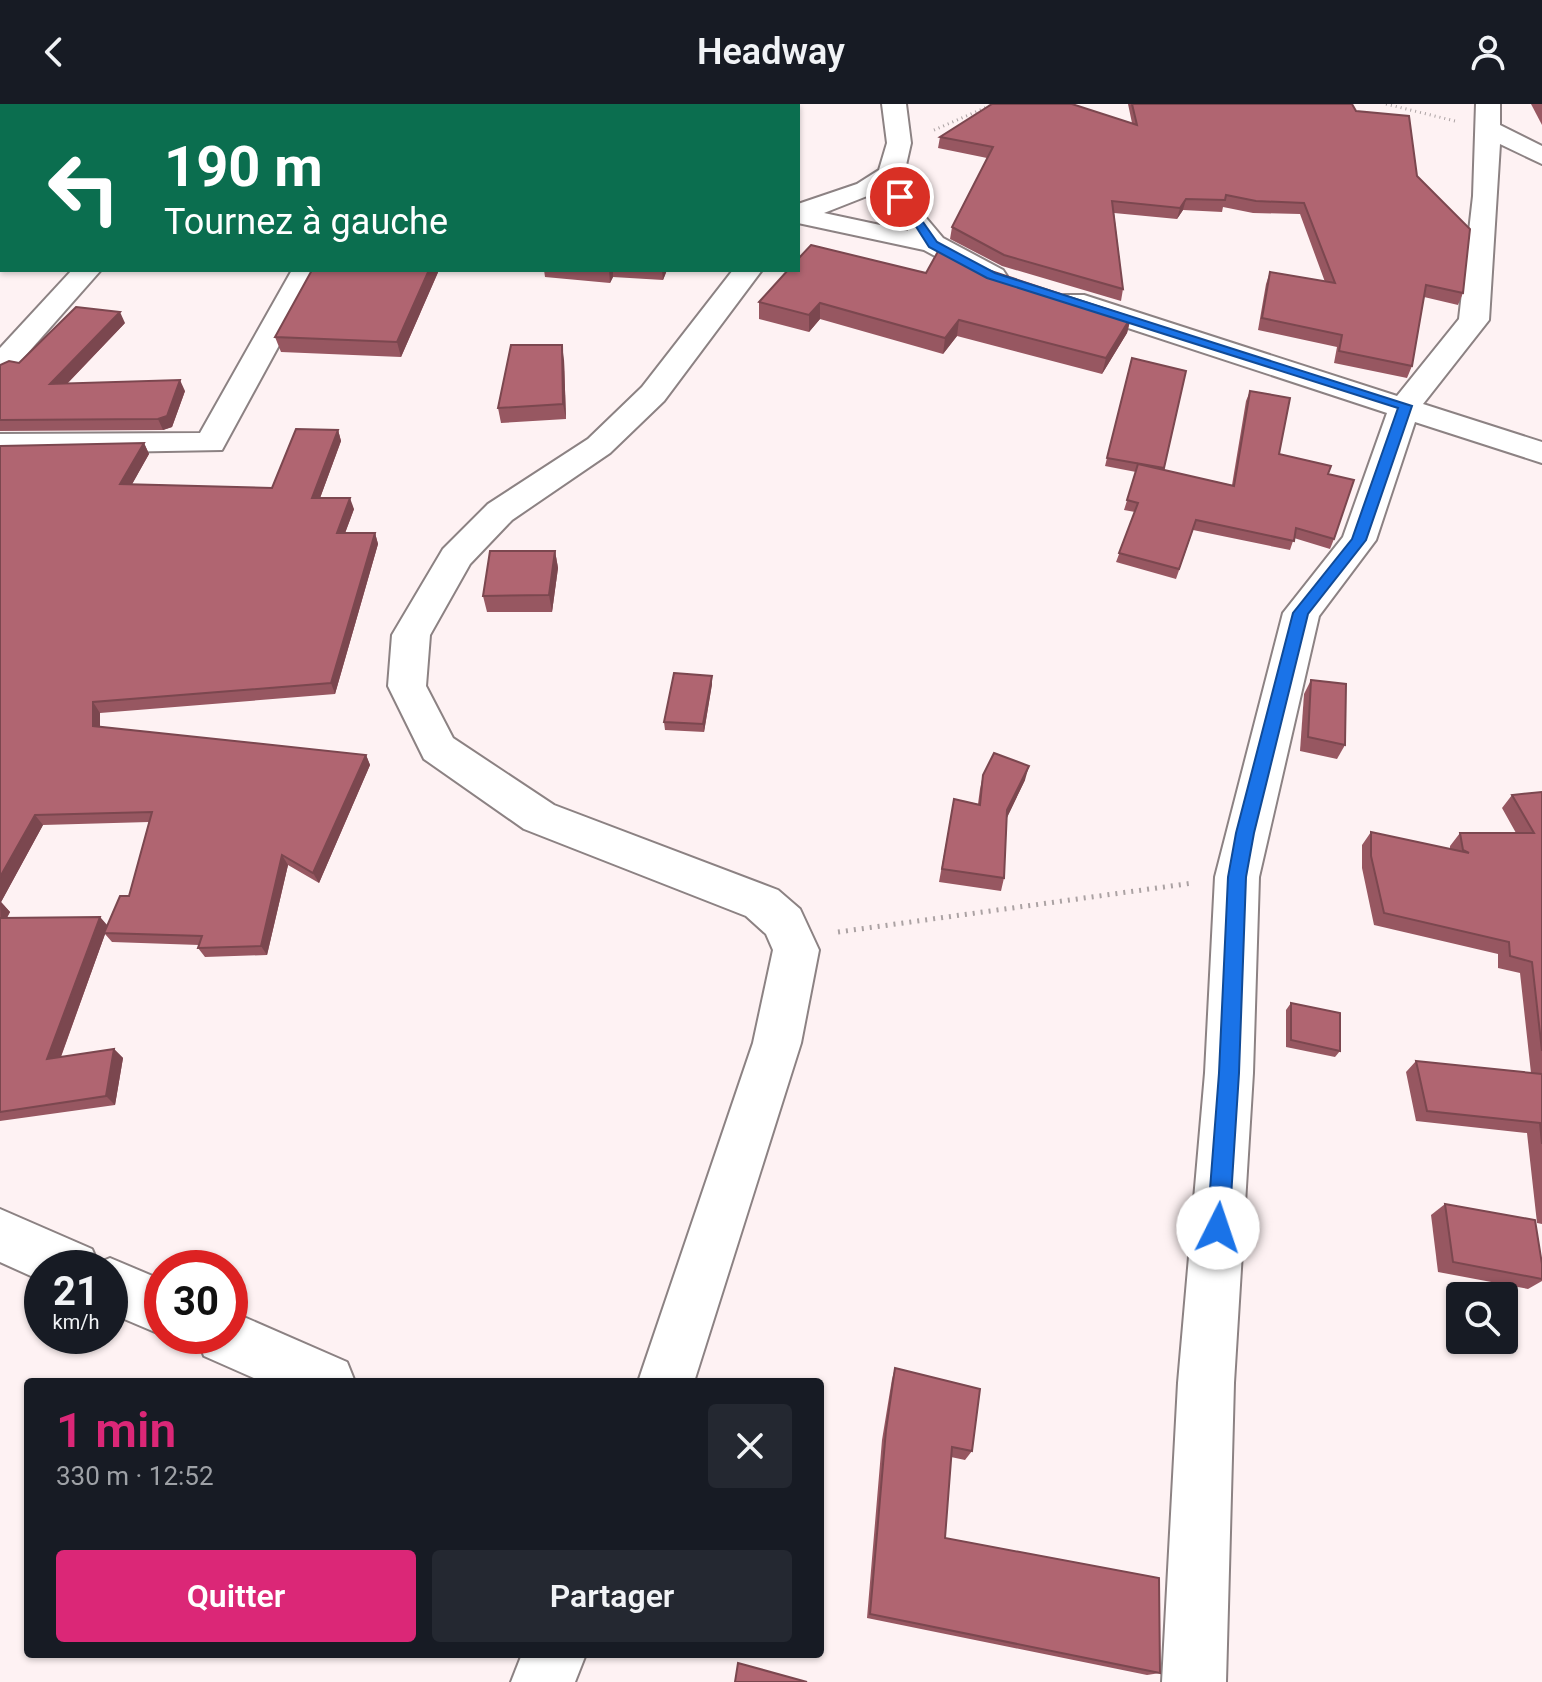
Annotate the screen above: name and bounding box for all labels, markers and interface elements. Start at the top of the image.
icon: back [32,30,76,74]
icon: person [1466,30,1510,74]
text: Headway [697,31,845,73]
text: 190 m [164,134,323,200]
icon: left [32,136,136,240]
pin [866,163,934,231]
icon: arrive [878,175,922,219]
text: Tournez à gauche [164,201,448,243]
position arrow [1176,1186,1260,1270]
speed limit sign: 30 [144,1250,248,1354]
text: 21 [53,1268,99,1315]
map controls [1446,1282,1518,1354]
button: search [1446,1282,1518,1354]
text: km/h [53,1310,99,1334]
text: 1 min [56,1402,176,1459]
button: close [708,1404,792,1488]
text: 330 m · 12:52 [56,1461,214,1491]
button: Quitter [56,1550,416,1642]
button: Partager [432,1550,792,1642]

